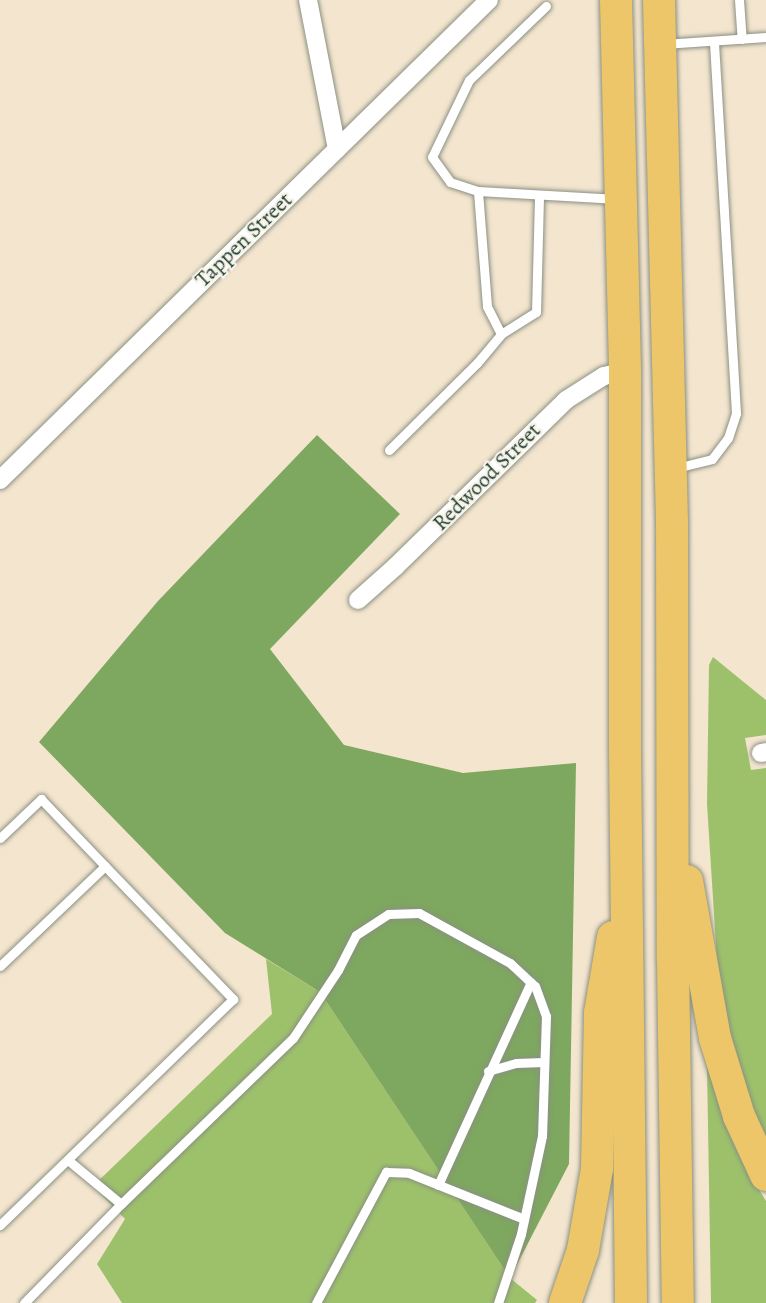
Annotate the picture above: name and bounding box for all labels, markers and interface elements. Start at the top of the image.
street label: Tappen Street [190,187,298,293]
street label: Redwood Street [428,418,546,536]

